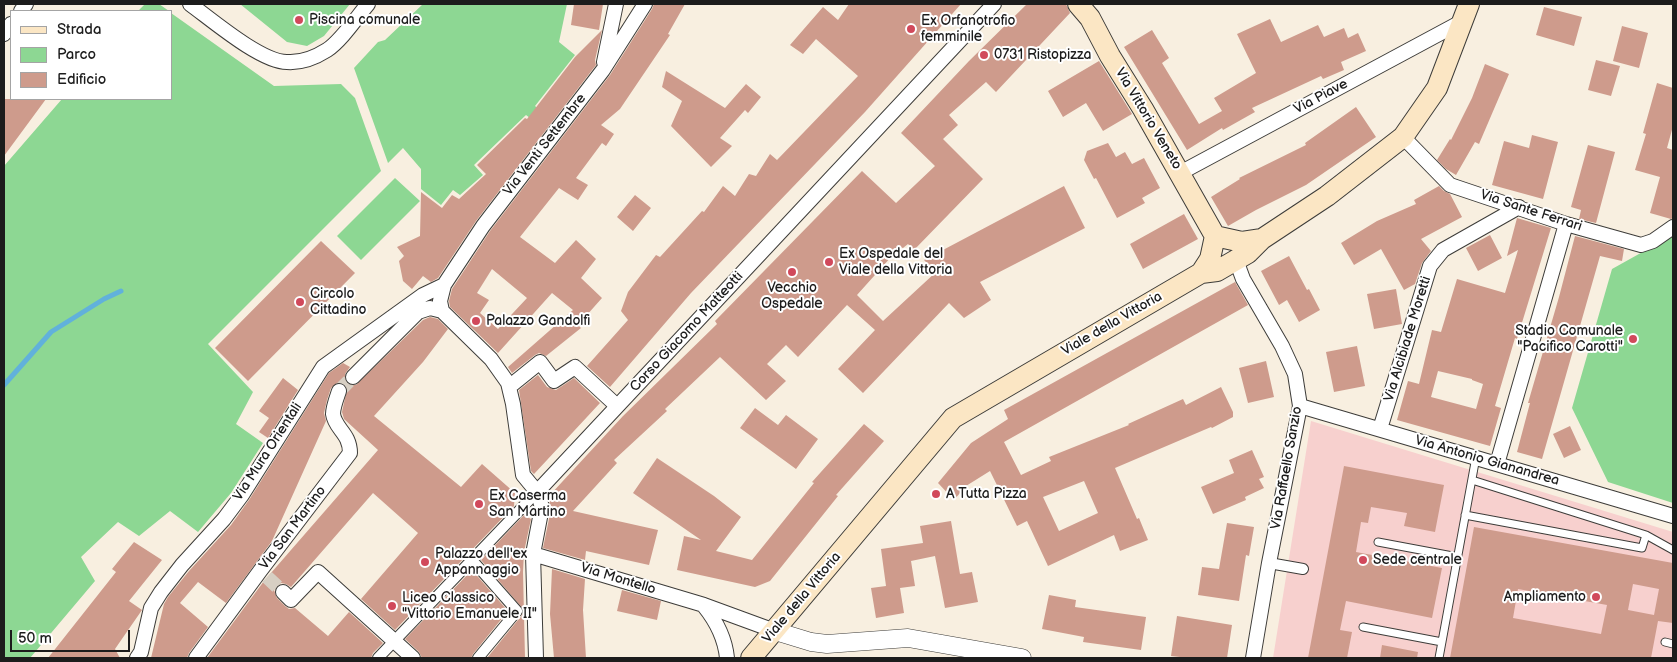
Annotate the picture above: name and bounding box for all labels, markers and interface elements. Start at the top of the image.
legend [10,10,172,100]
place label: Piscina comunale [309,12,420,28]
place label: Ex Orfanotrofio femminile [921,13,1015,46]
marker: Piscina comunale [293,14,305,26]
text: Strada [57,20,101,39]
marker: Ex Orfanotrofio femminile [905,23,917,35]
text: Parco [57,45,96,64]
place label: 0731 Ristopizza [994,47,1091,63]
marker: 0731 Ristopizza [978,49,990,61]
street label: Via Vittorio Veneto [1111,65,1185,173]
text: Edificio [57,70,106,89]
street label: Via Piave [1291,76,1351,118]
street label: Via Venti Settembre [500,91,590,199]
street label: Via Sante Ferrari [1478,187,1584,235]
place label: Ex Ospedale del Viale della Vittoria [839,246,952,278]
marker: Ex Ospedale del Viale della Vittoria [823,256,835,268]
marker: Vecchio Ospedale [786,266,798,278]
street label: Corso Giacomo Matteotti [627,268,747,396]
street label: Via Alcibiade Moretti [1381,274,1435,404]
place label: Vecchio Ospedale [761,280,823,312]
place label: Circolo Cittadino [310,286,366,318]
street label: Viale della Vittoria [1059,288,1165,360]
marker: Circolo Cittadino [294,296,306,308]
place label: Palazzo Gandolfi [486,313,590,329]
marker: Palazzo Gandolfi [470,315,482,327]
place label: Stadio Comunale "Pacifico Carotti" [1515,323,1623,356]
marker: Stadio Comunale "Pacifico Carotti" [1627,333,1639,345]
street label: Via Mura Orientali [230,400,306,504]
street label: Via Raffaello Sanzio [1268,405,1306,531]
street label: Via Antonio Gianandrea [1413,432,1561,490]
street label: Via San Martino [256,483,330,573]
place label: A Tutta Pizza [946,486,1027,502]
place label: Ex Caserma San Martino [489,488,566,520]
marker: A Tutta Pizza [930,488,942,500]
marker: Ex Caserma San Martino [473,498,485,510]
place label: Palazzo dell'ex Appannaggio [435,546,527,578]
street label: Viale della Vittoria [759,549,845,647]
place label: Sede centrale [1373,552,1462,568]
marker: Sede centrale [1357,554,1369,566]
marker: Palazzo dell'ex Appannaggio [419,556,431,568]
street label: Via Montello [578,560,658,598]
place label: Ampliamento [1504,589,1586,605]
place label: Liceo Classico "Vittorio Emanuele II" [402,590,537,622]
marker: Ampliamento [1590,591,1602,603]
marker: Liceo Classico "Vittorio Emanuele II" [386,600,398,612]
scale bar [12,620,132,652]
text: 50 m [18,629,52,648]

